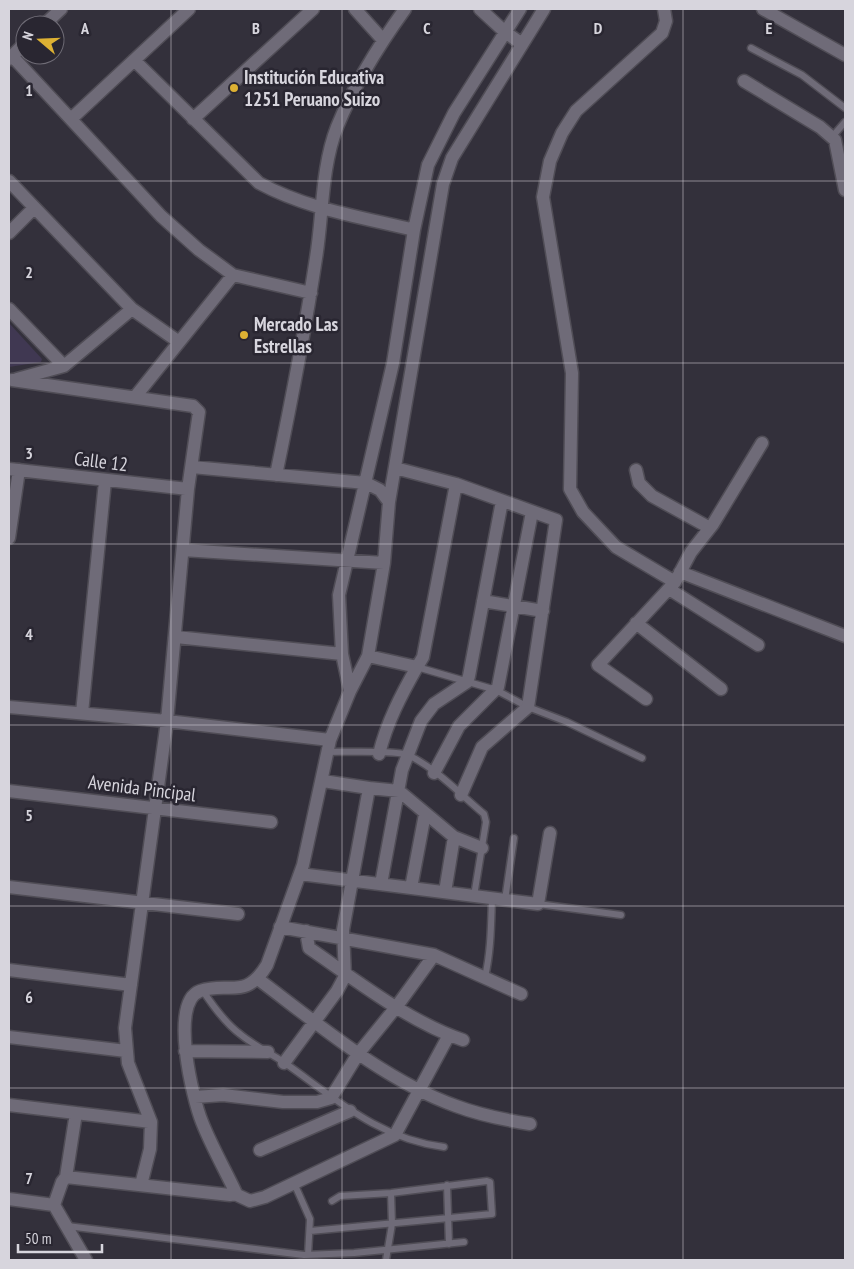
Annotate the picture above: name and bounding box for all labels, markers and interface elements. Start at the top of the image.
north arrow [15,15,65,65]
text: A [80,18,90,38]
text: B [252,18,260,38]
text: C [423,18,431,38]
text: D [594,18,603,38]
text: E [766,18,773,38]
text: N [18,29,37,42]
place label: Institución Educativa 1251 Peruano Suizo [244,65,384,111]
text: 1 [25,80,33,100]
marker: Institución Educativa 1251 Peruano Suizo [228,82,240,94]
text: 2 [25,262,33,282]
place label: Mercado Las Estrellas [254,312,339,358]
marker: Mercado Las Estrellas [238,329,250,341]
text: 3 [25,443,33,463]
street label: Calle 12 [73,446,129,476]
text: 4 [25,624,33,644]
street label: Avenida Pincipal [87,769,198,807]
text: 5 [25,805,33,825]
text: 6 [25,987,33,1007]
text: 7 [25,1168,33,1188]
scale bar [18,1222,101,1254]
text: 50 m [25,1229,51,1248]

